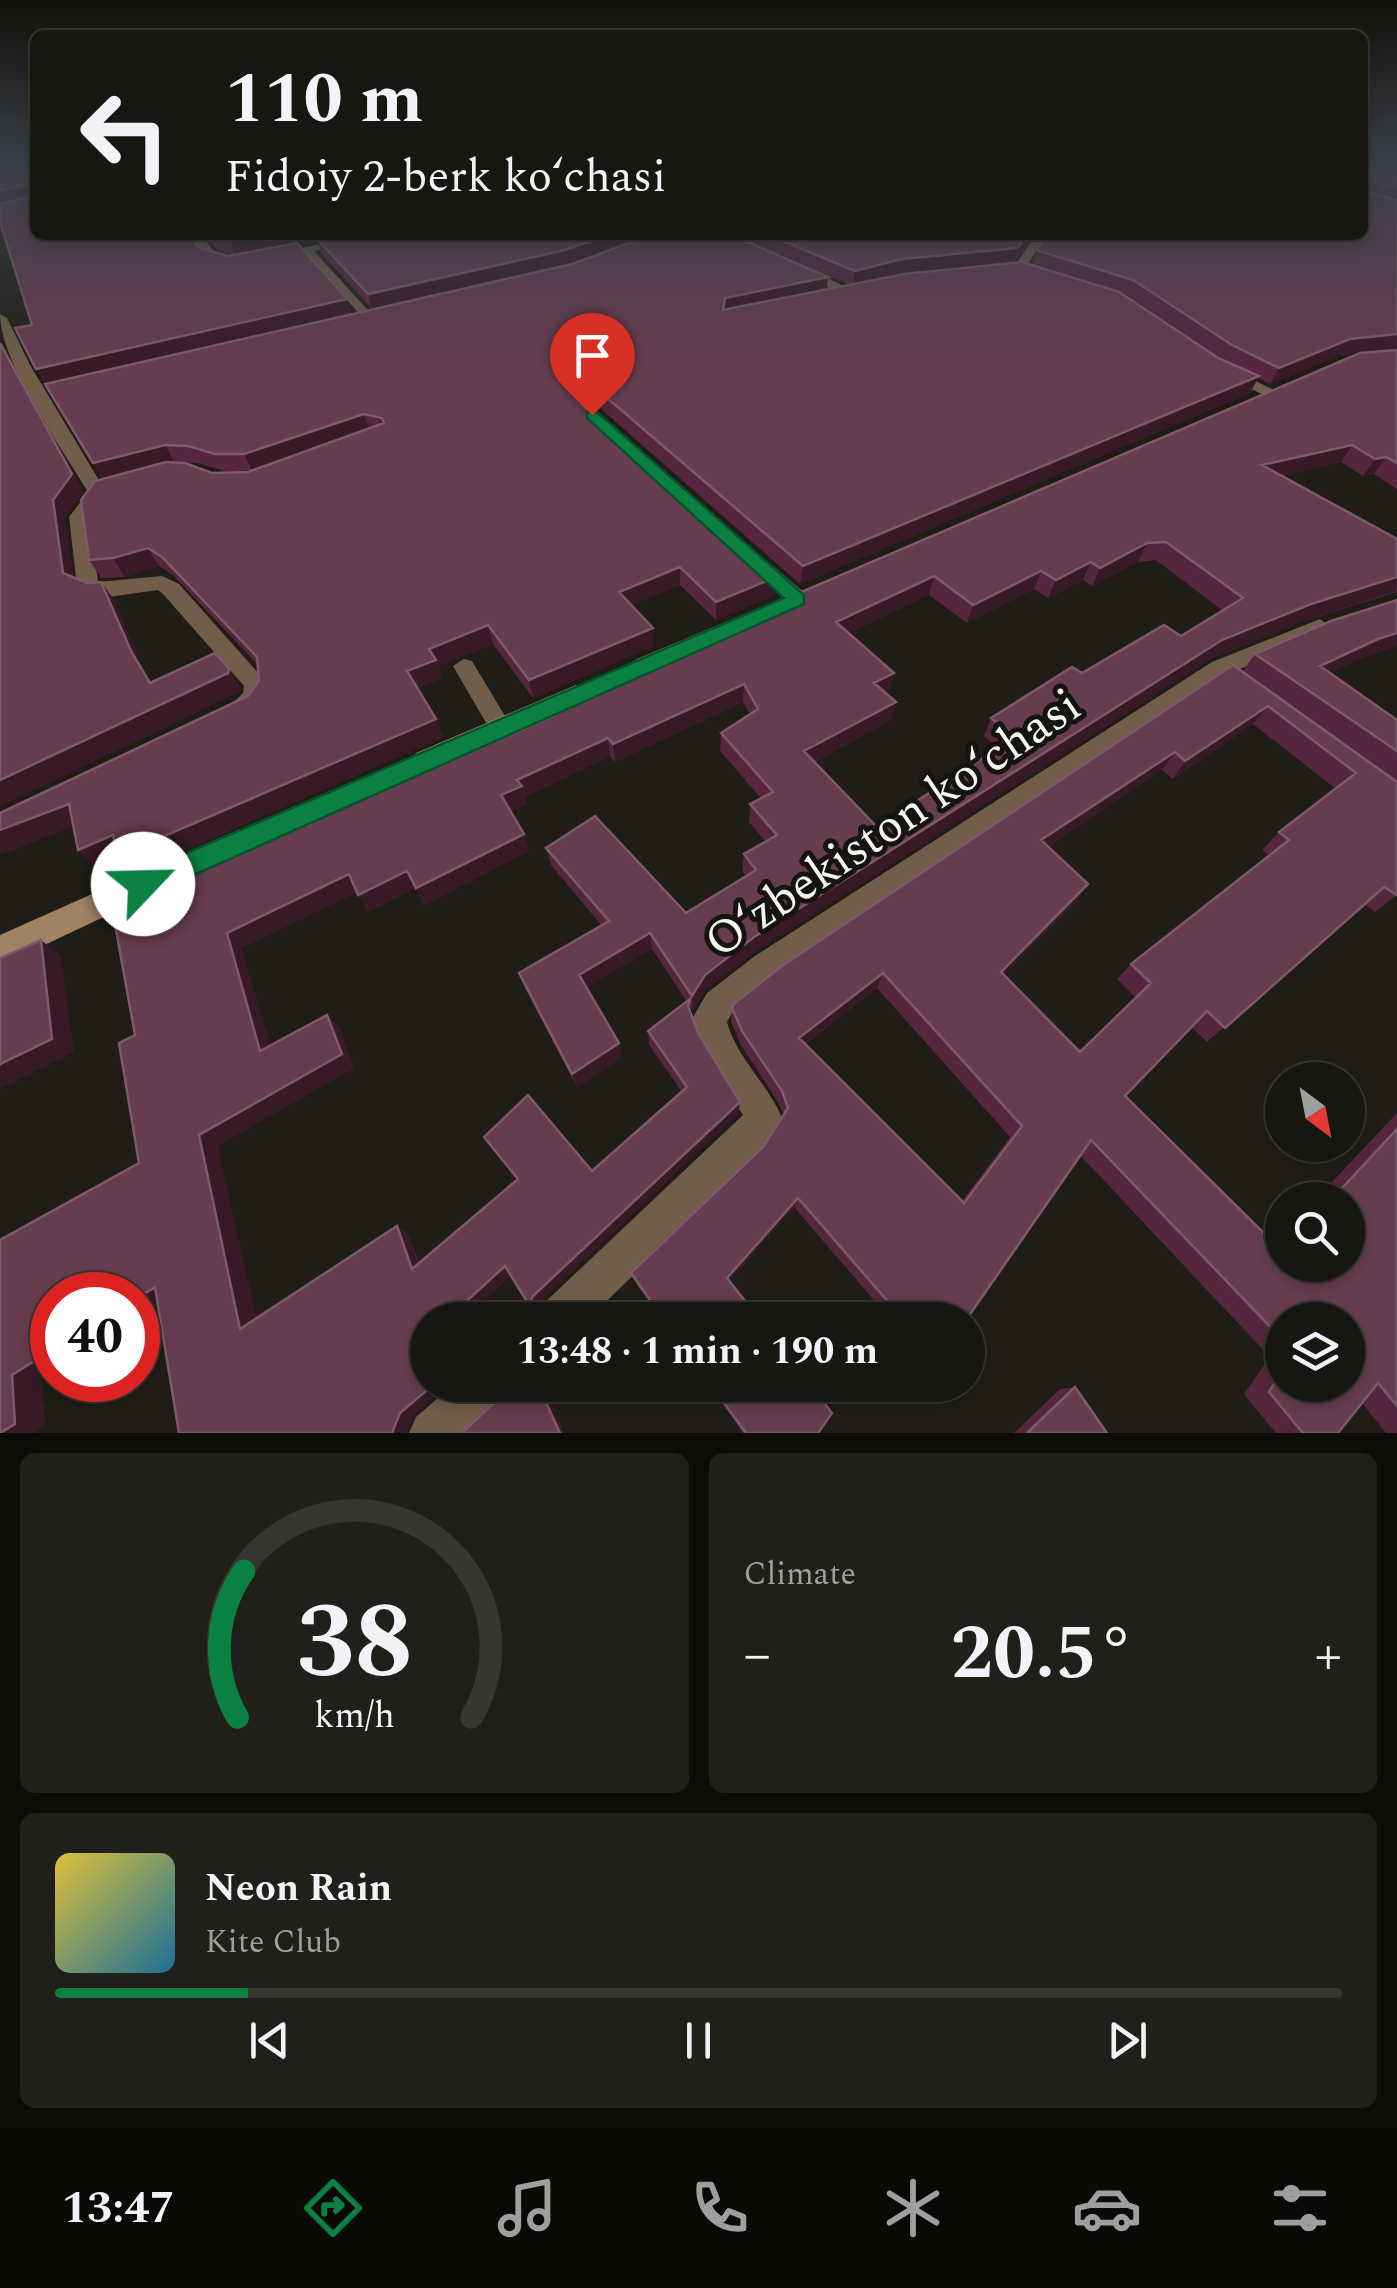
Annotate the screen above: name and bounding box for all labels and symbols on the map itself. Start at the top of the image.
pin [550,313,635,416]
street label: Oʻzbekiston koʻchasi [690,670,1096,978]
position arrow [91,832,195,936]
north arrow [1265,1062,1365,1162]
speed limit sign: 40 [30,1272,160,1402]

